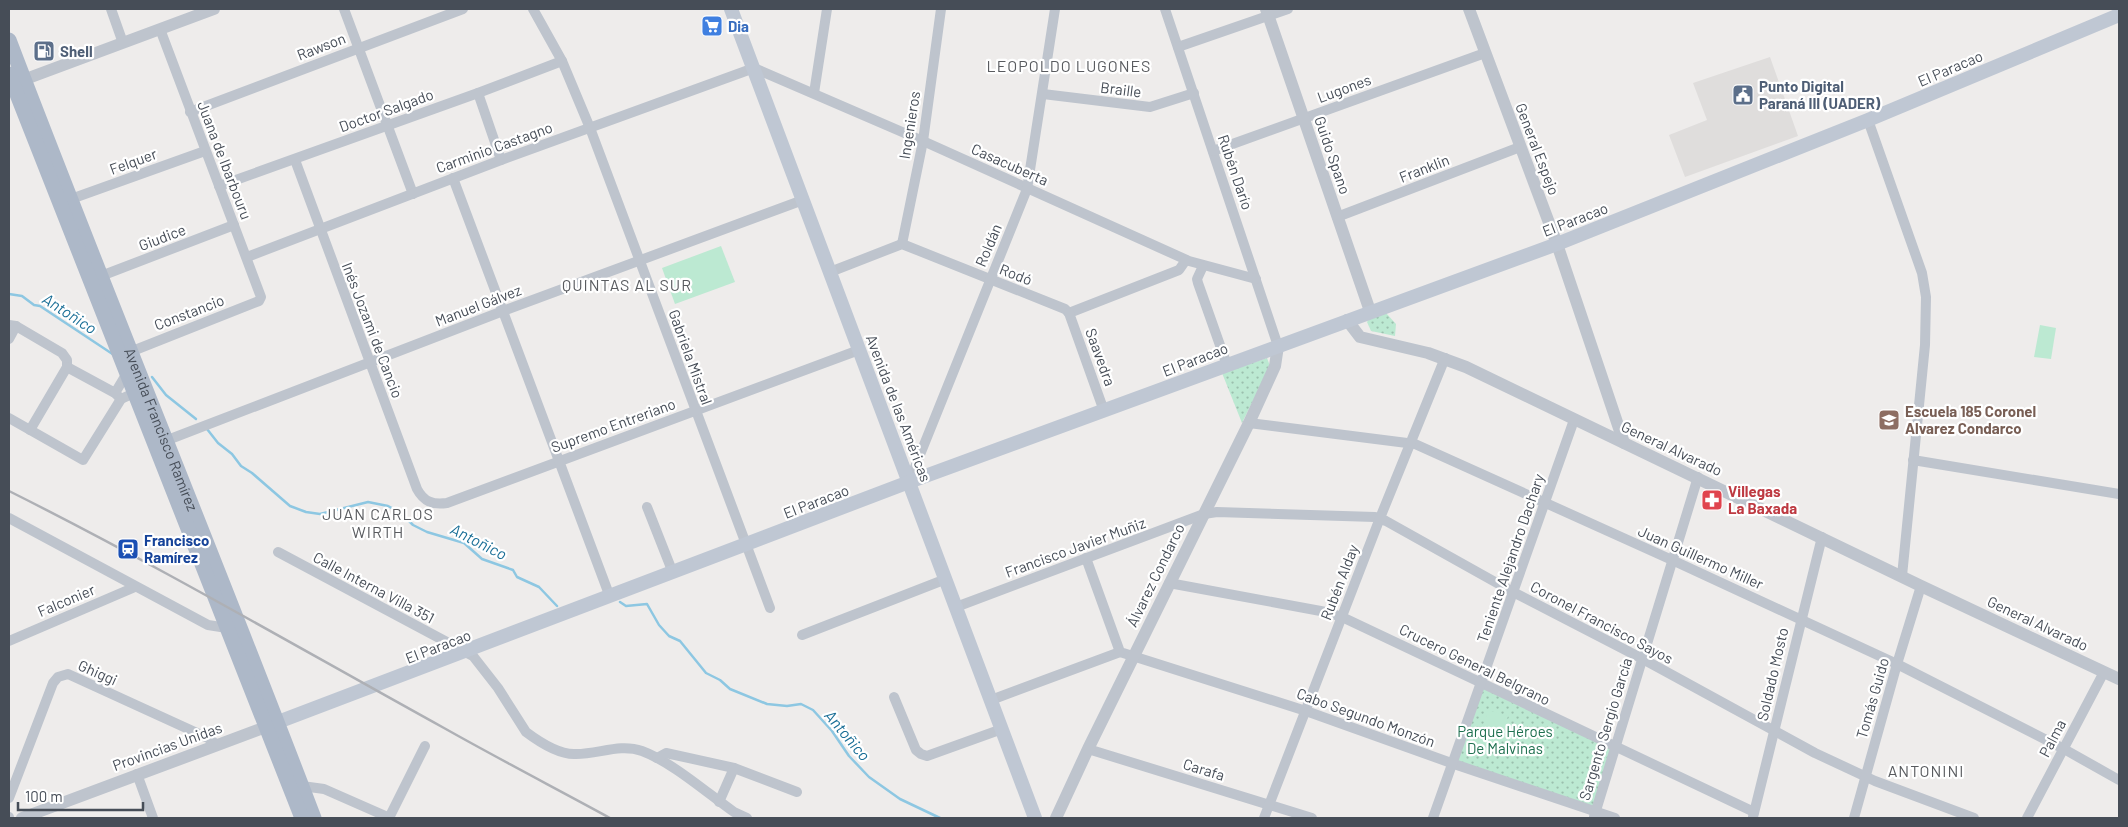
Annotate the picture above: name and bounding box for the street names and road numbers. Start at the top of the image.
street label: Rawson [294,29,348,63]
street label: El Paracao [1915,46,1985,90]
street label: Lugones [1315,70,1373,106]
street label: Braille [1099,78,1143,100]
street label: Doctor Salgado [336,85,436,135]
street label: Ingenieros [895,90,923,160]
street label: Juana de Ibarbouru [194,98,256,222]
street label: General Espejo [1512,100,1564,198]
street label: Guido Spano [1311,114,1355,196]
street label: Carminio Castagno [433,118,555,176]
street label: Rubén Darío [1215,132,1257,212]
street label: Casacuberta [969,139,1051,189]
street label: Felquer [107,144,160,178]
street label: Franklin [1396,150,1452,186]
street label: El Paracao [1540,198,1610,240]
street label: Giudice [136,220,188,254]
street label: Roldán [971,221,1005,269]
street label: Inés Jozami de Cancio [339,260,407,400]
street label: Rodó [997,260,1035,288]
street label: Manuel Gálvez [432,280,524,330]
street label: Constancio [151,290,227,334]
street label: Gabriela Mistral [665,307,717,407]
street label: Saavedra [1082,326,1120,388]
street label: Avenida de las Américas [863,332,935,484]
street label: El Paracao [1160,338,1230,380]
street label: Avenida Francisco Ramírez [121,345,202,514]
street label: Supremo Entreriano [548,394,678,456]
street label: General Alvarado [1619,417,1725,479]
street label: Teniente Alejandro Dachary [1473,471,1547,645]
street label: El Paracao [781,480,851,522]
street label: Francisco Javier Muñiz [1002,513,1148,581]
street label: Álvarez Condarco [1122,520,1188,630]
street label: Juan Guillermo Miller [1636,521,1767,593]
street label: Rubén Alday [1316,542,1362,622]
street label: Calle Interna Villa 351 [310,547,438,627]
street label: Coronel Francisco Sayos [1528,577,1676,667]
street label: Falconier [35,580,98,620]
street label: General Alvarado [1985,592,2091,654]
street label: Crucero General Belgrano [1397,620,1553,708]
street label: El Paracao [403,625,473,667]
street label: Soldado Mosto [1753,626,1791,722]
street label: Ghiggi [76,655,120,689]
street label: Tomás Guido [1852,655,1892,741]
street label: Sargento Sergio García [1575,656,1635,802]
street label: Cabo Segundo Monzón [1294,684,1438,750]
street label: Palma [2035,716,2069,760]
street label: Provincias Unidas [110,718,224,774]
street label: Carafa [1181,754,1227,784]

